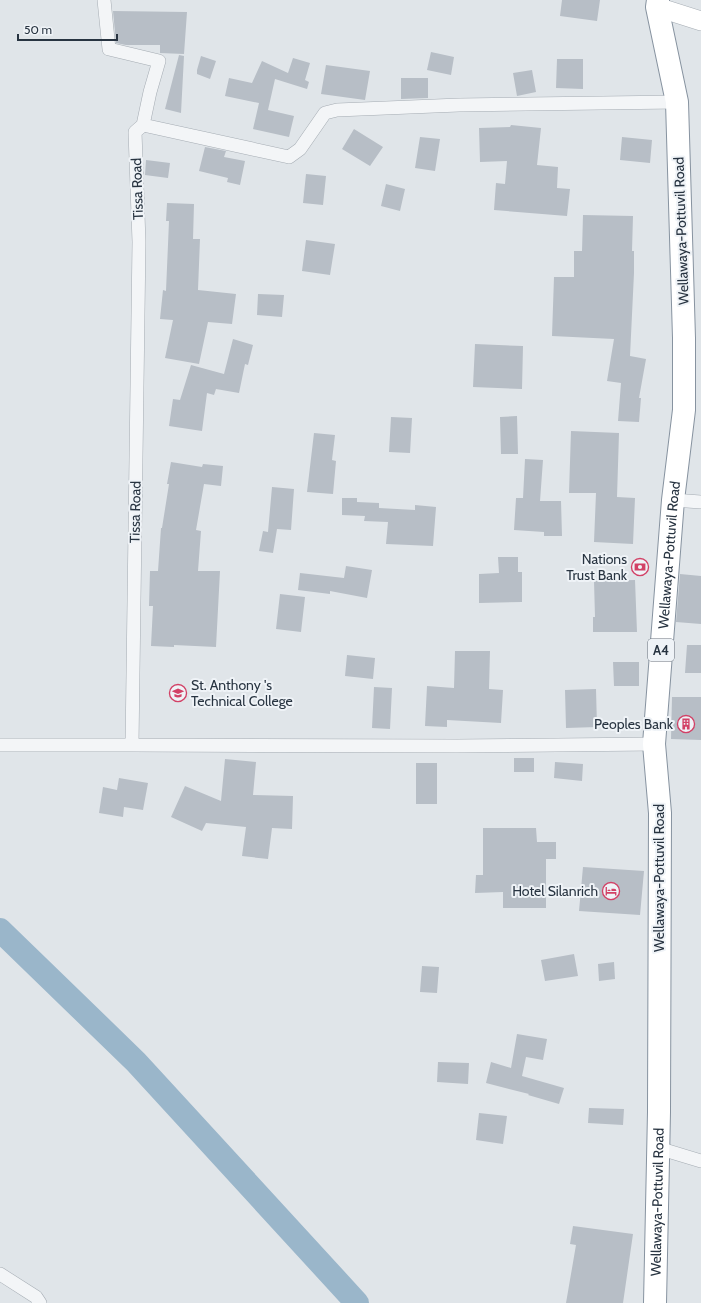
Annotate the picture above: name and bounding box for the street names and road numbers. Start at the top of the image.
street label: Wellawaya-Pottuvil Road [669,157,693,305]
street label: Tissa Road [127,158,147,220]
street label: Wellawaya-Pottuvil Road [654,480,684,629]
street label: Tissa Road [125,481,145,543]
road number: A4 [648,639,674,661]
street label: Wellawaya-Pottuvil Road [650,804,668,952]
street label: Wellawaya-Pottuvil Road [647,1128,668,1276]

